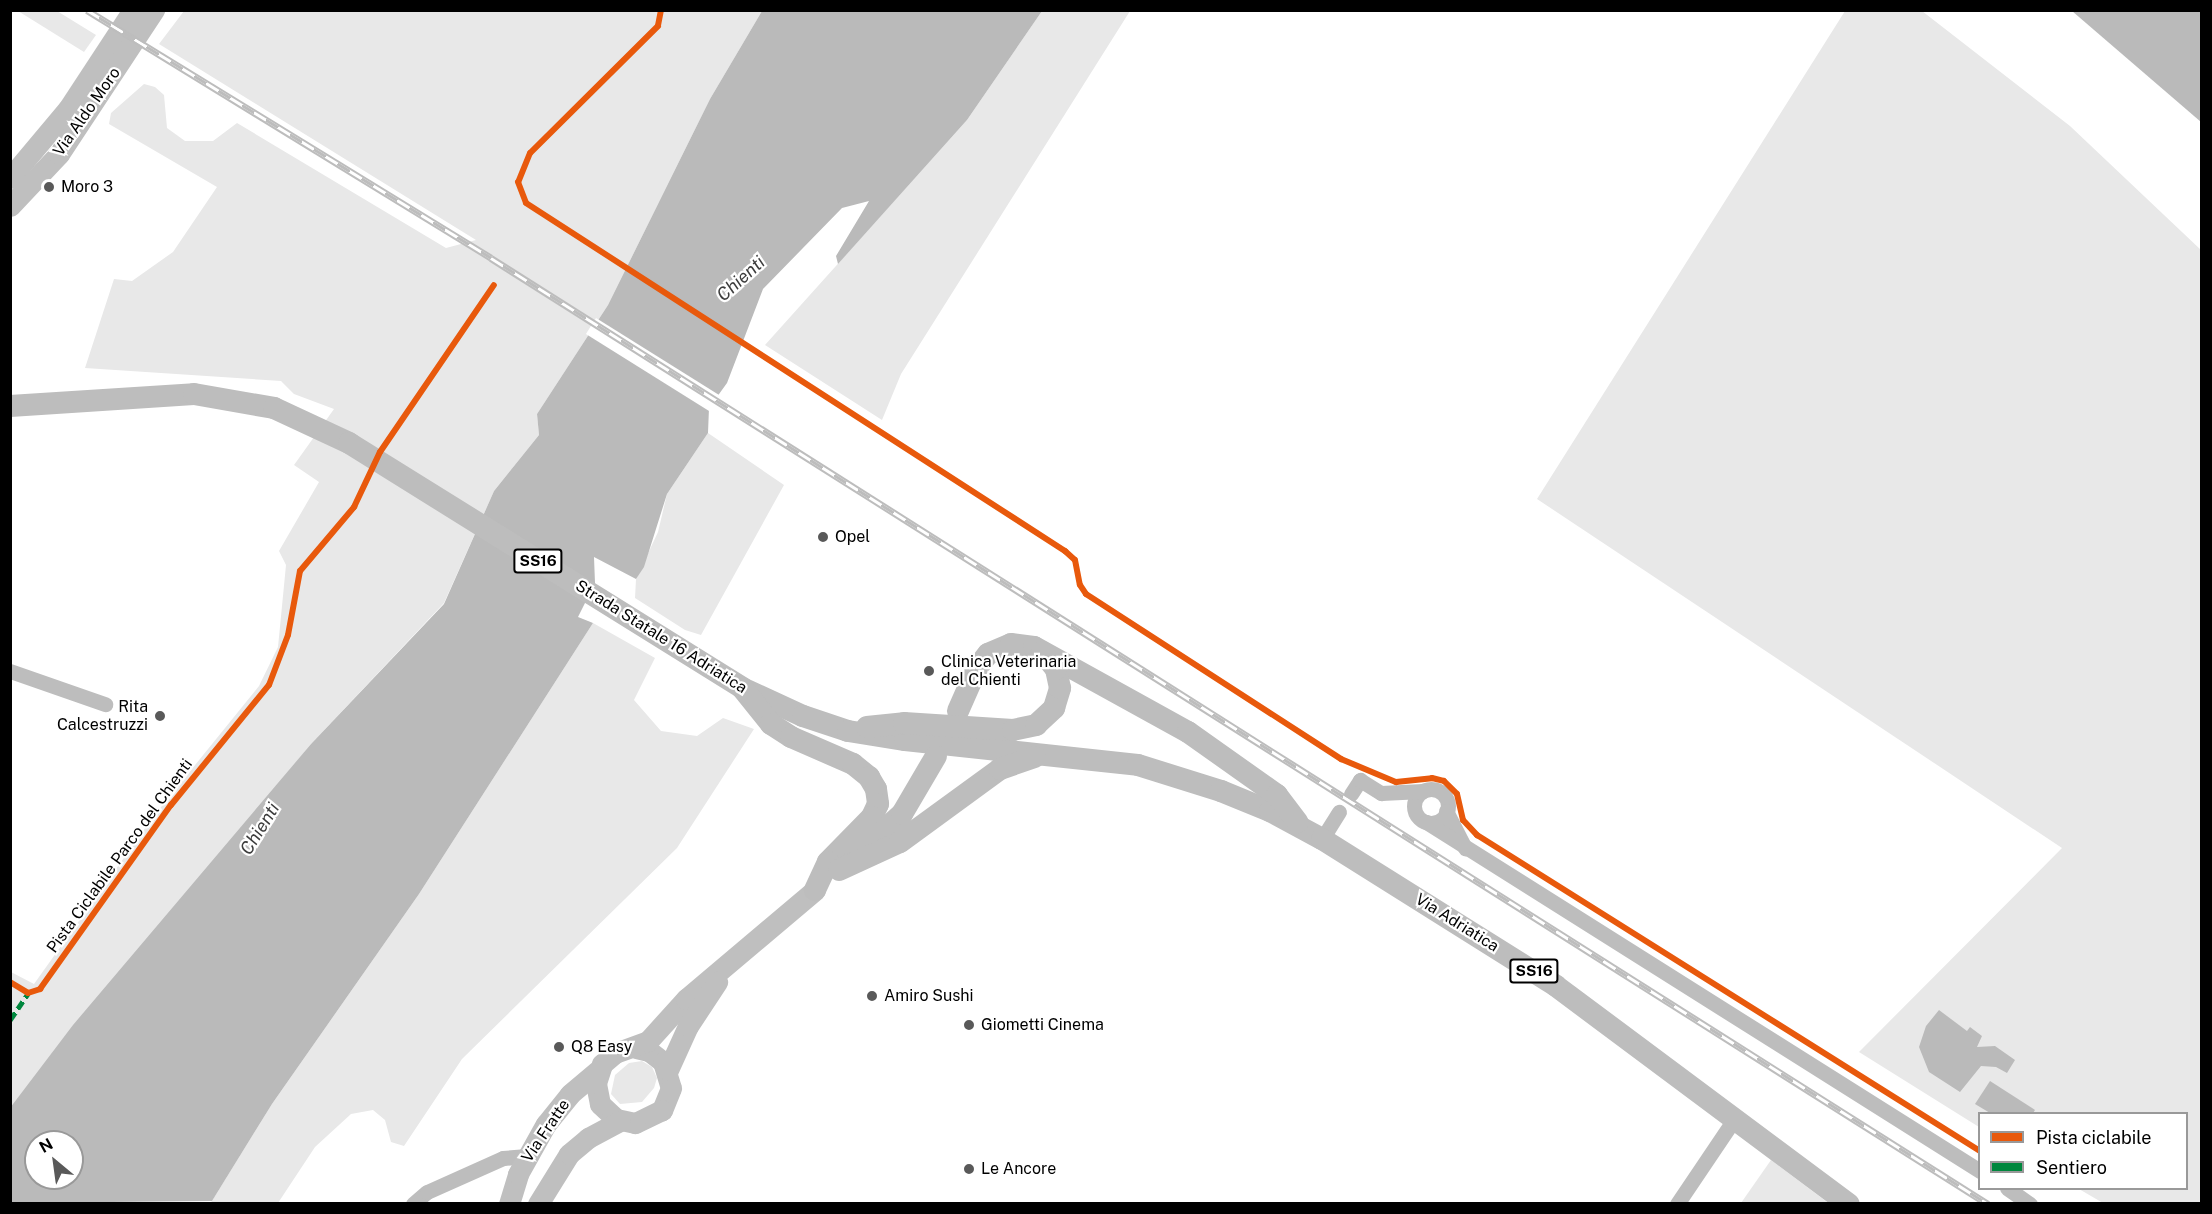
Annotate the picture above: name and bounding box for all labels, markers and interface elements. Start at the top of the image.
street label: Via Aldo Moro [49,64,125,160]
place label: Moro 3 [61,177,113,197]
marker: Moro 3 [42,180,56,194]
water label: Chienti [713,252,769,306]
place label: Opel [835,527,870,547]
marker: Opel [816,530,830,544]
road number: SS16 [512,549,564,573]
street label: Strada Statale 16 Adriatica [572,576,750,698]
place label: Clinica Veterinaria del Chienti [941,652,1077,690]
marker: Clinica Veterinaria del Chienti [922,664,936,678]
place label: Rita Calcestruzzi [57,697,148,735]
marker: Rita Calcestruzzi [153,709,167,723]
street label: Pista Ciclabile Parco del Chienti [43,755,197,957]
water label: Chienti [236,799,284,859]
street label: Via Adriatica [1412,890,1502,956]
road number: SS16 [1508,959,1559,983]
place label: Amiro Sushi [884,986,974,1006]
marker: Amiro Sushi [865,989,879,1003]
place label: Giometti Cinema [981,1015,1104,1035]
marker: Giometti Cinema [962,1018,976,1032]
place label: Q8 Easy [571,1037,632,1057]
marker: Q8 Easy [552,1040,566,1054]
street label: Via Fratte [518,1096,574,1166]
legend [1978,1112,2188,1190]
text: Pista ciclabile [2036,1127,2151,1148]
north arrow [24,1130,84,1190]
text: N [36,1134,56,1157]
text: Sentiero [2036,1157,2107,1178]
place label: Le Ancore [981,1159,1056,1179]
marker: Le Ancore [962,1162,976,1176]

